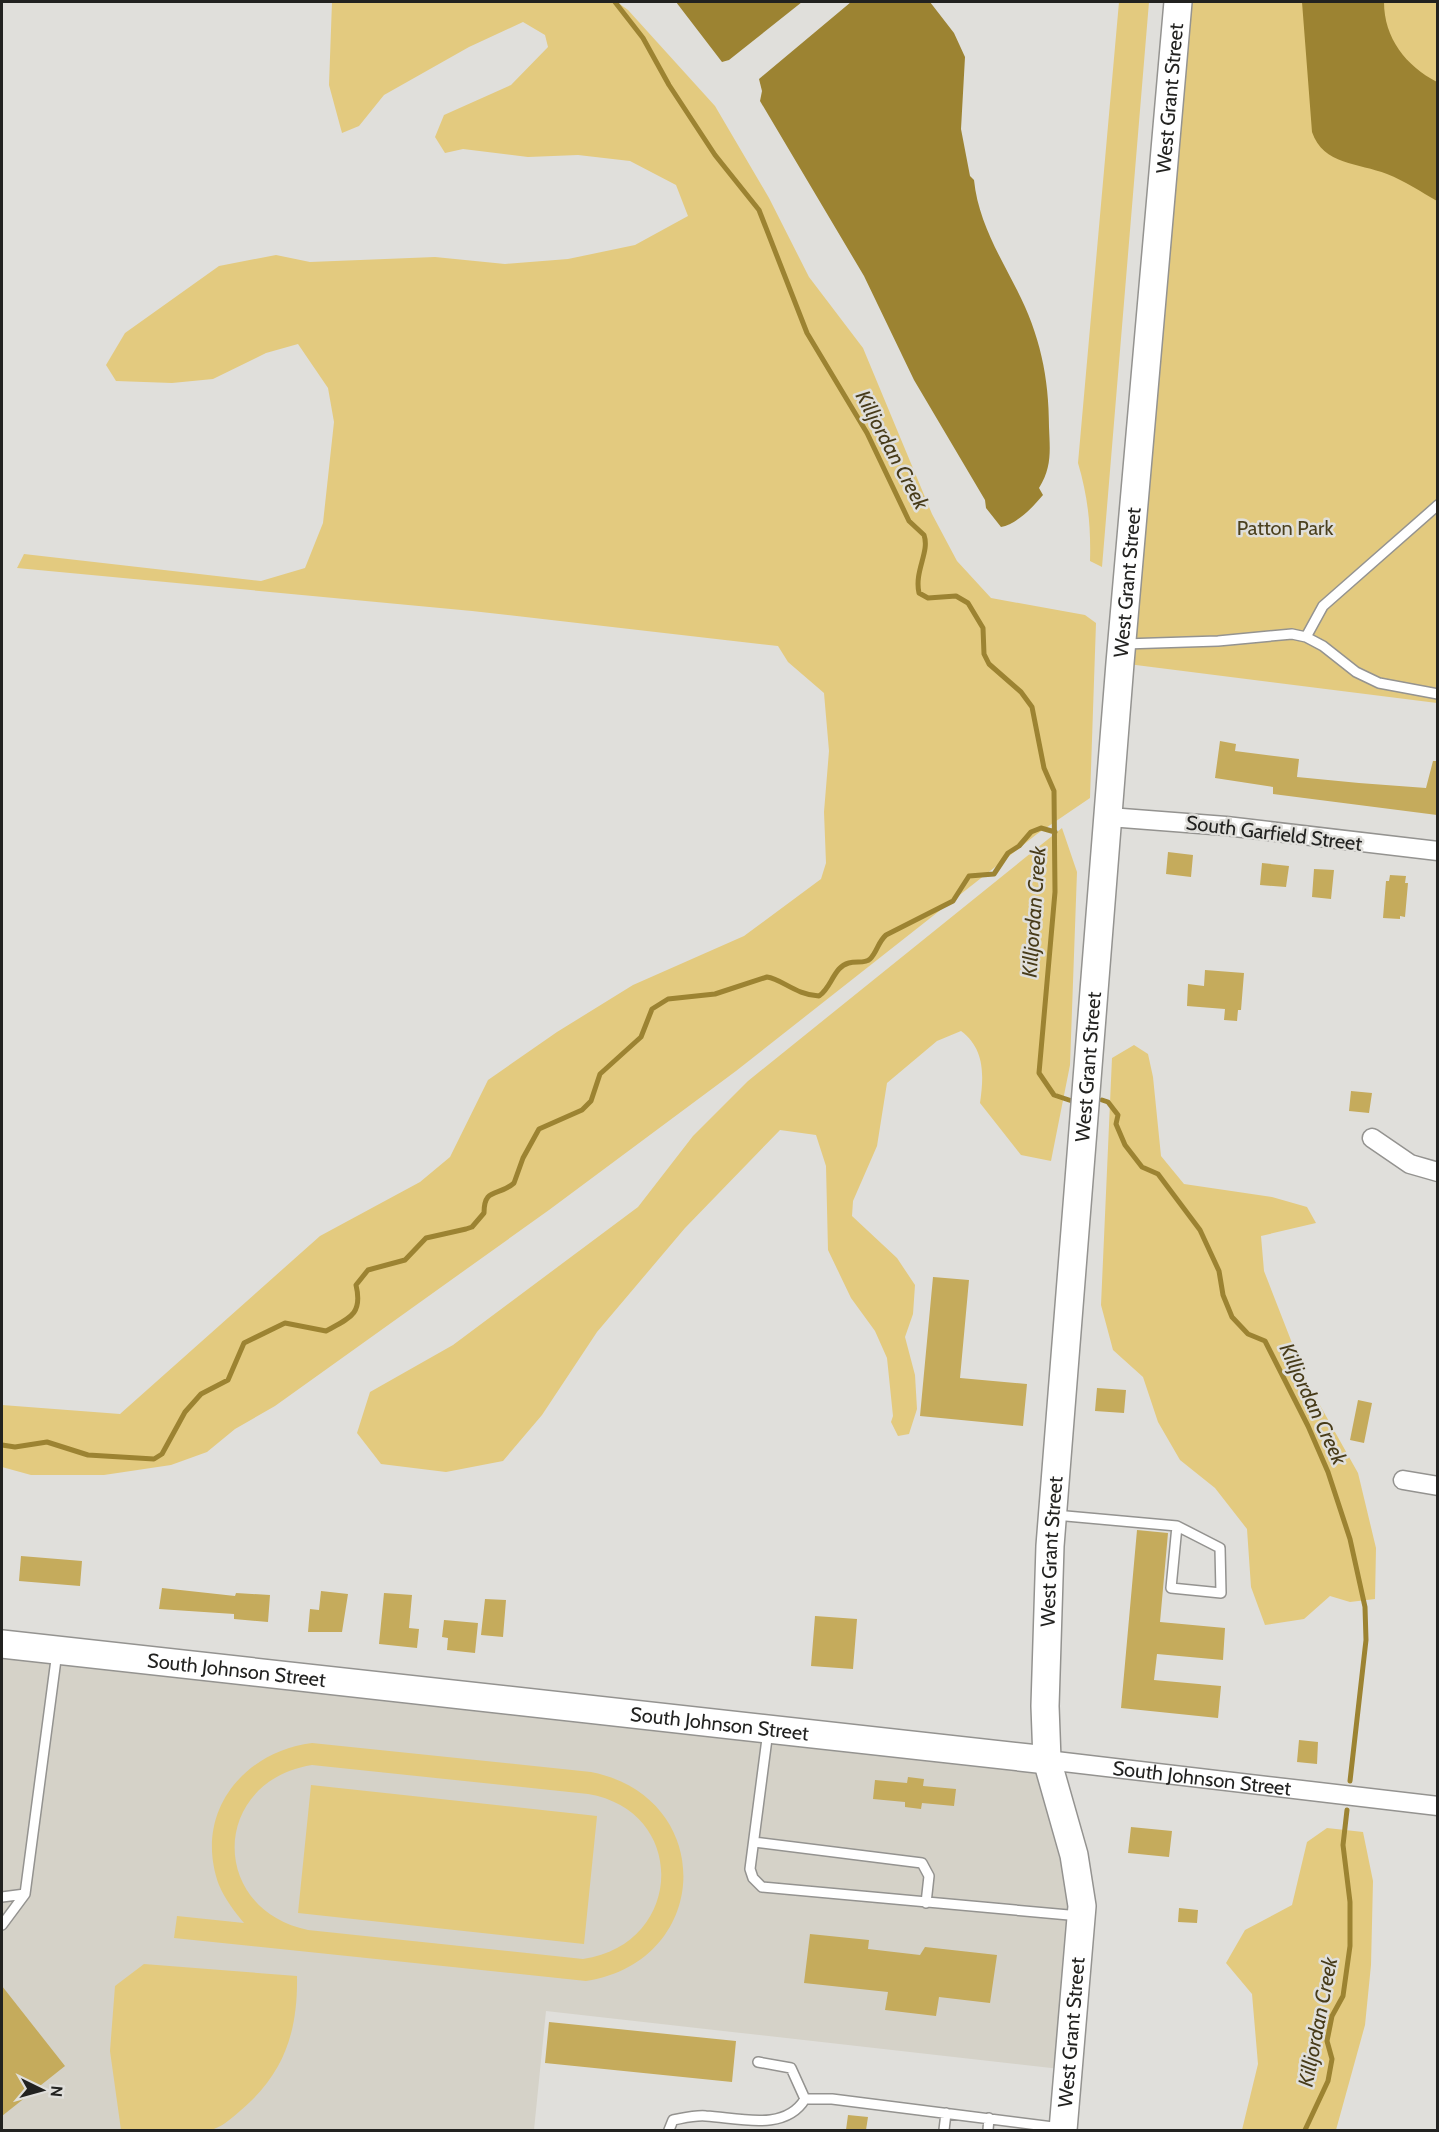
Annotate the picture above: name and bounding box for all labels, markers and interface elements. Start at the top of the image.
street label: West Grant Street [1151,22,1188,174]
water label: Killjordan Creek [850,386,935,515]
street label: West Grant Street [1109,506,1146,659]
park label: Patton Park [1237,516,1333,540]
street label: South Garfield Street [1185,810,1364,856]
water label: Killjordan Creek [1016,845,1052,978]
street label: West Grant Street [1070,990,1106,1143]
water label: Killjordan Creek [1273,1339,1353,1470]
street label: West Grant Street [1035,1475,1068,1627]
street label: South Johnson Street [146,1648,327,1692]
street label: South Johnson Street [629,1702,810,1746]
street label: South Johnson Street [1111,1756,1293,1801]
water label: Killjordan Creek [1293,1954,1343,2089]
street label: West Grant Street [1053,1956,1090,2108]
north arrow [12,2060,72,2120]
text: N [46,2085,66,2098]

